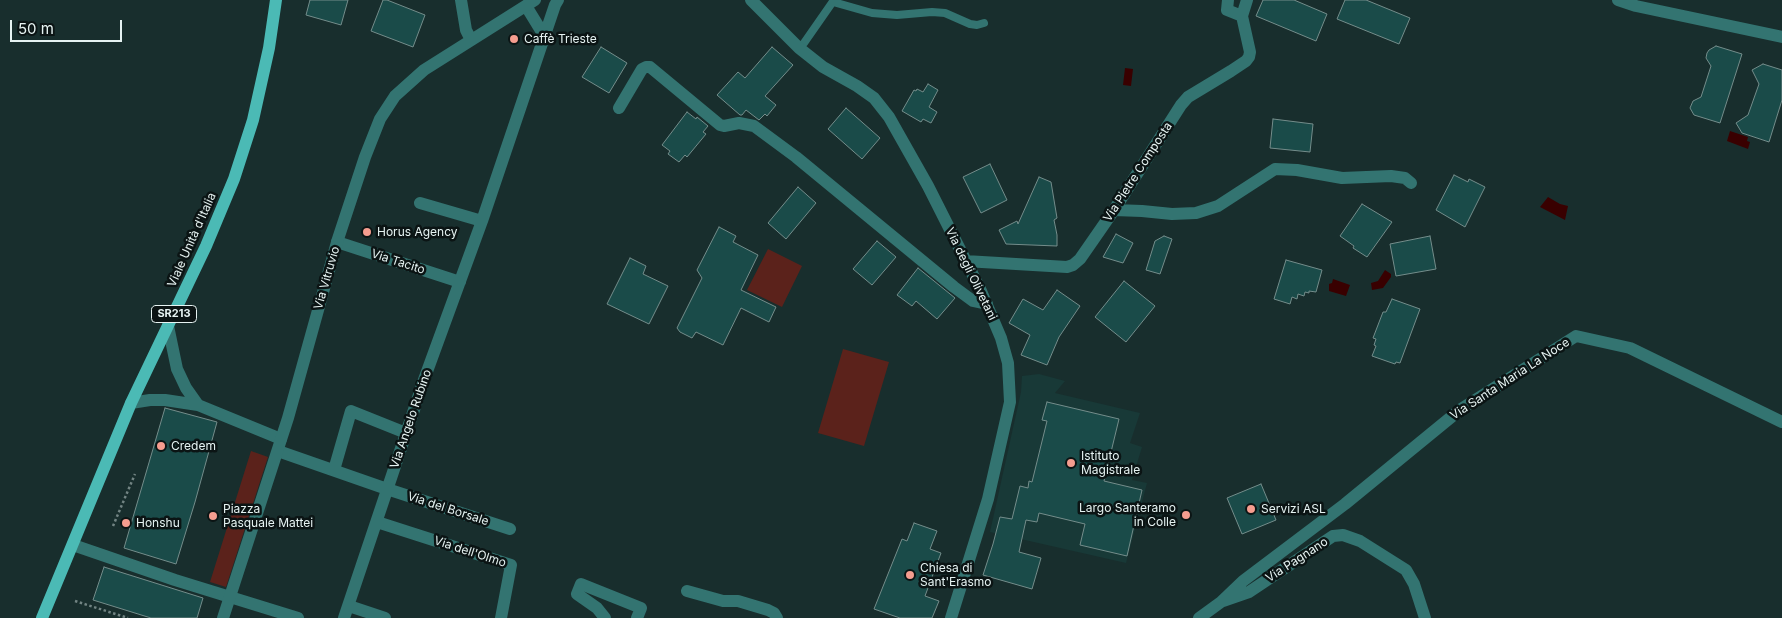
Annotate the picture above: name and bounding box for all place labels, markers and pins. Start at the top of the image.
place label: Caffè Trieste [524,32,597,46]
marker: Caffè Trieste [508,33,520,45]
place label: Horus Agency [377,225,458,239]
marker: Horus Agency [361,226,373,238]
place label: Credem [171,439,216,453]
marker: Credem [155,440,167,452]
place label: Istituto Magistrale [1081,449,1140,477]
marker: Istituto Magistrale [1065,457,1077,469]
place label: Largo Santeramo in Colle [1079,501,1176,529]
place label: Piazza Pasquale Mattei [223,502,313,530]
place label: Servizi ASL [1261,502,1326,516]
marker: Servizi ASL [1245,503,1257,515]
marker: Largo Santeramo in Colle [1180,509,1192,521]
marker: Piazza Pasquale Mattei [207,510,219,522]
place label: Honshu [136,516,180,530]
marker: Honshu [120,517,132,529]
place label: Chiesa di Sant'Erasmo [920,561,992,589]
marker: Chiesa di Sant'Erasmo [904,569,916,581]

